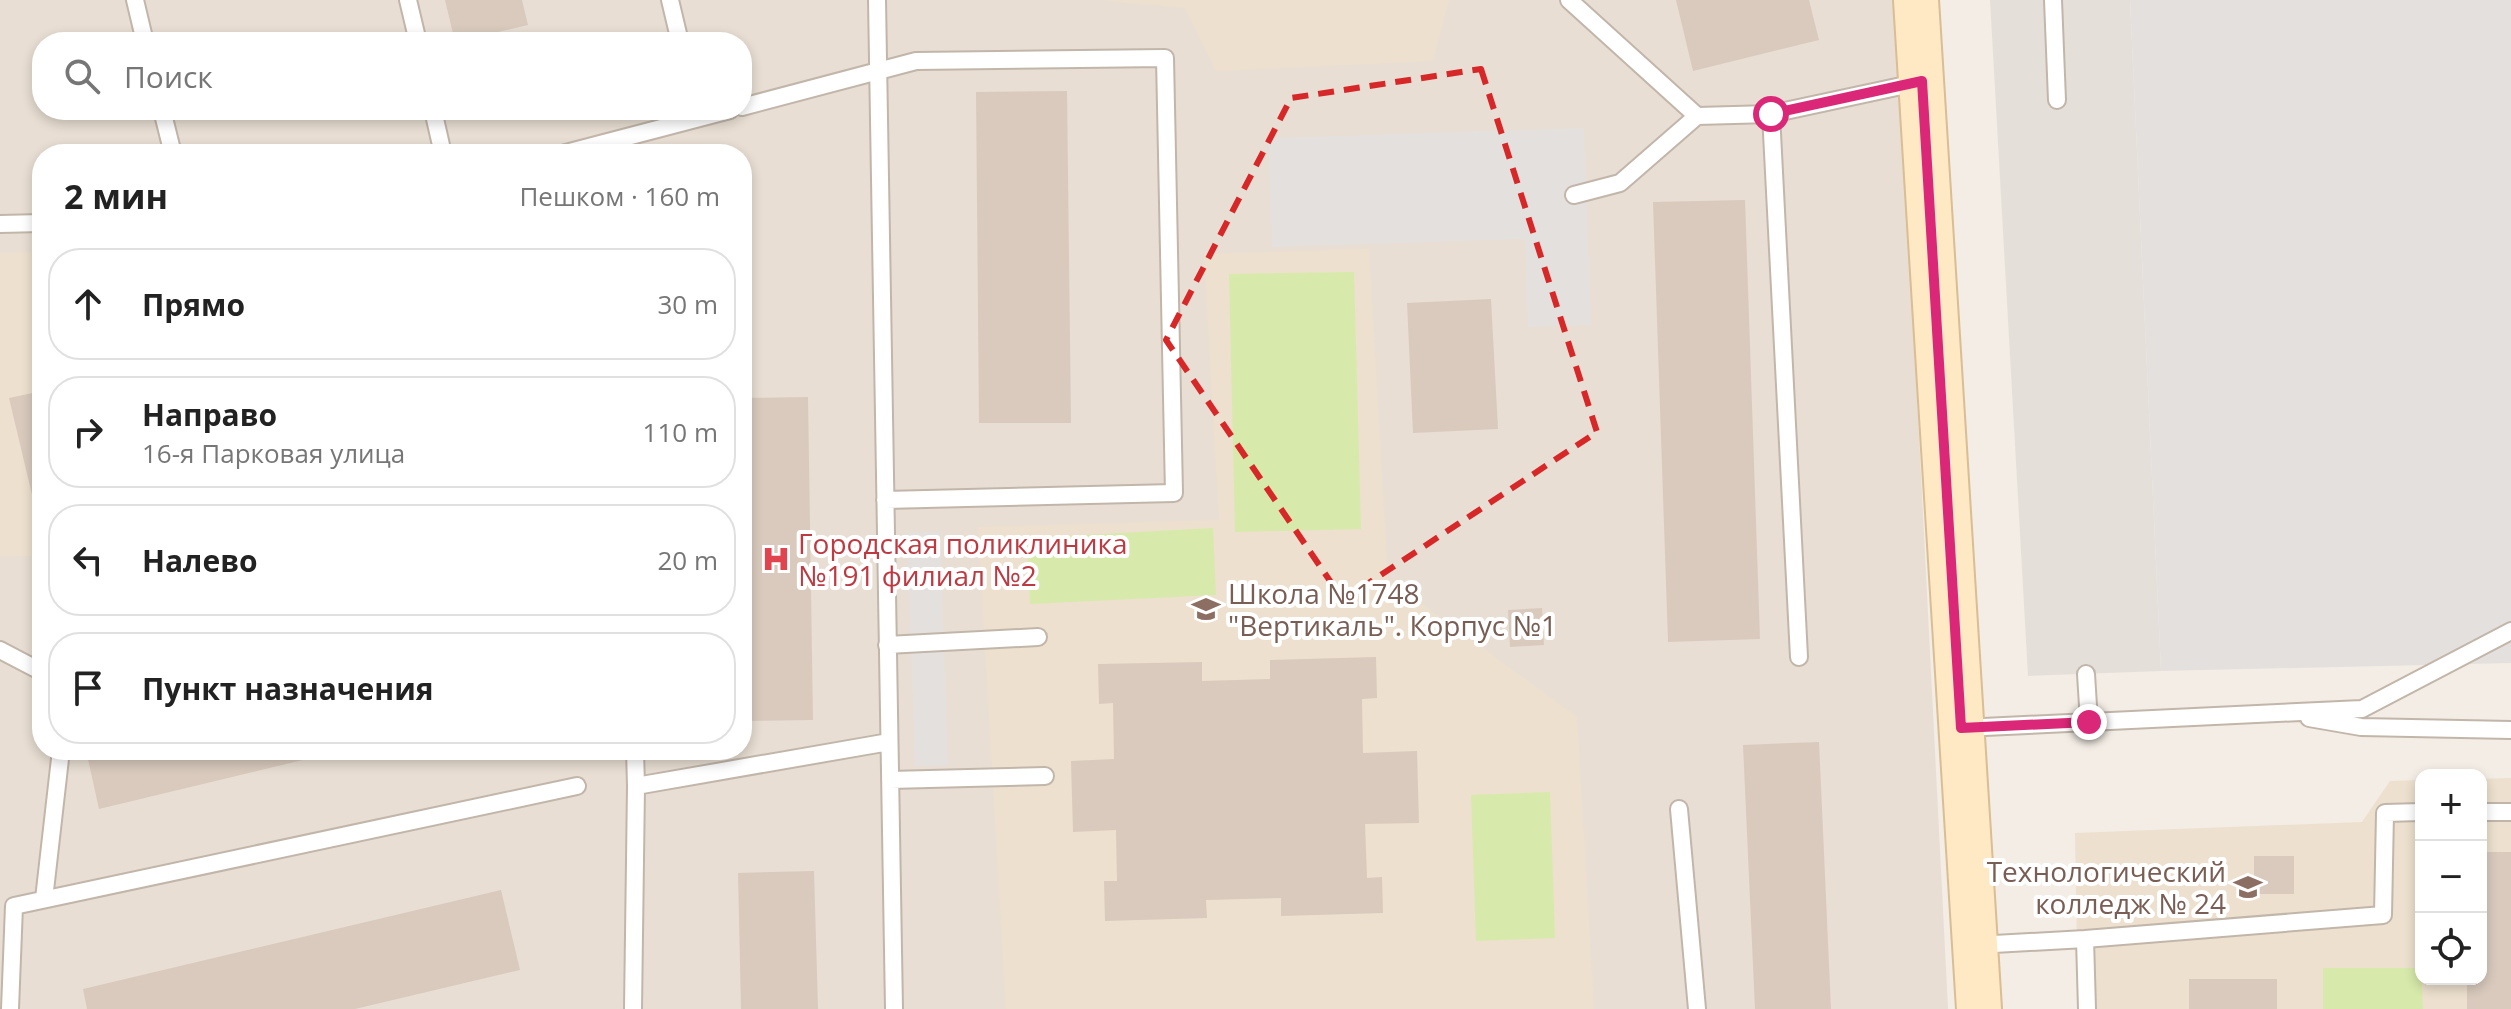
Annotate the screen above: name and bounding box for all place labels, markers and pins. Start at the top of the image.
place label: Городская поликлиника №191 филиал №2 [798,524,1128,594]
hospital icon: Городская поликлиника №191 филиал №2 [761,544,791,574]
place label: Школа №1748 "Вертикаль". Корпус №1 [1228,574,1557,644]
school or university icon: Школа №1748 "Вертикаль". Корпус №1 [1191,594,1221,624]
place label: Технологический колледж № 24 [1987,852,2226,922]
school or university icon: Технологический колледж № 24 [2233,872,2263,902]

